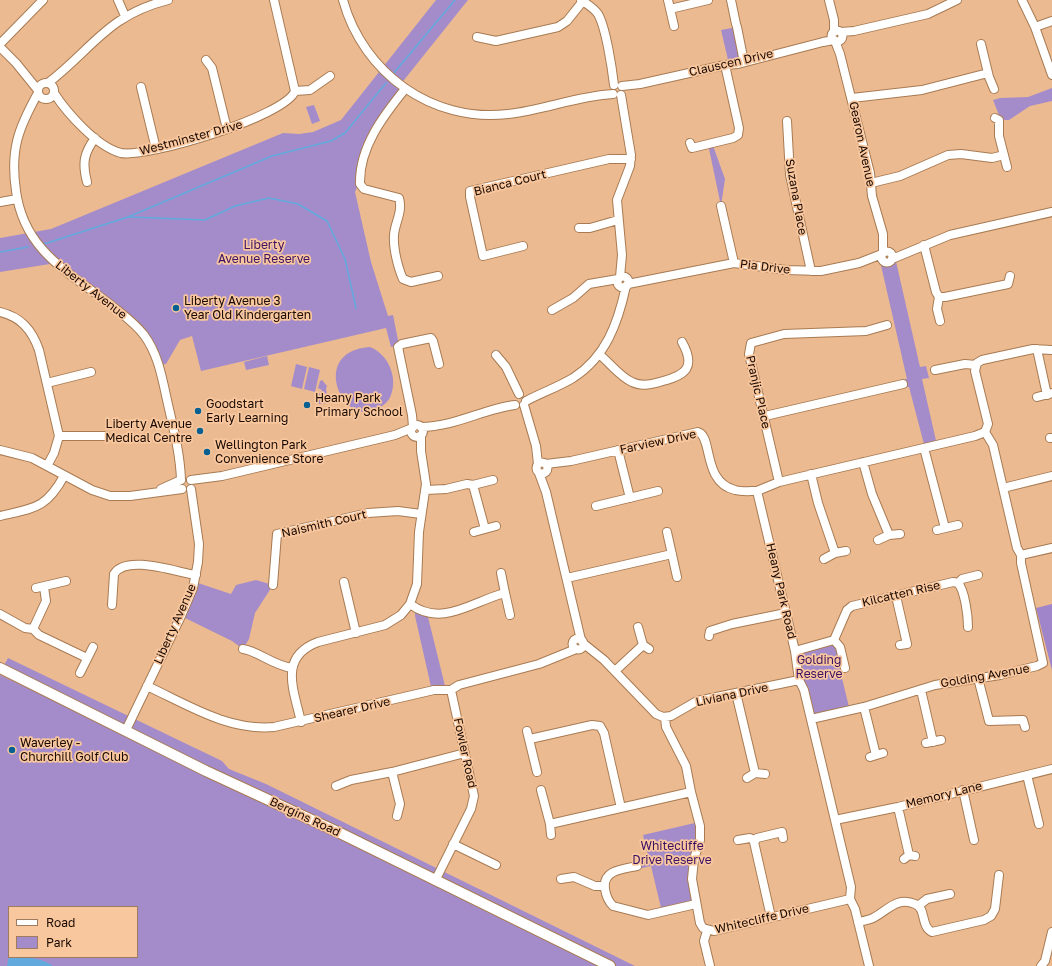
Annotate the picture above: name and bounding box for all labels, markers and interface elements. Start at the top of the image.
street label: Clauscen Drive [687,46,775,80]
street label: Gearon Avenue [846,100,878,188]
street label: Westminster Drive [138,117,244,159]
street label: Suzana Place [782,158,810,236]
street label: Bianca Court [472,167,548,199]
park label: Liberty Avenue Reserve [218,238,310,266]
street label: Pia Drive [739,257,791,277]
street label: Liberty Avenue [53,258,129,322]
place label: Liberty Avenue 3 Year Old Kindergarten [184,294,311,322]
marker: Liberty Avenue 3 Year Old Kindergarten [171,303,181,313]
street label: Pranjic Place [743,354,773,430]
place label: Heany Park Primary School [315,391,403,419]
place label: Goodstart Early Learning [206,397,288,425]
marker: Heany Park Primary School [302,400,312,410]
marker: Goodstart Early Learning [193,406,203,416]
place label: Liberty Avenue Medical Centre [105,417,192,445]
marker: Liberty Avenue Medical Centre [195,426,205,436]
street label: Farview Drive [618,427,698,457]
place label: Wellington Park Convenience Store [215,438,323,466]
marker: Wellington Park Convenience Store [202,447,212,457]
street label: Naismith Court [280,507,368,541]
street label: Heany Park Road [763,542,799,640]
street label: Kilcatten Rise [860,578,942,610]
street label: Liberty Avenue [151,582,199,666]
park label: Golding Reserve [796,653,842,681]
street label: Golding Avenue [939,661,1031,691]
street label: Liviana Drive [694,680,770,710]
street label: Shearer Drive [313,694,391,726]
street label: Fowler Road [451,716,479,790]
place label: Waverley - Churchill Golf Club [20,736,128,764]
marker: Waverley - Churchill Golf Club [7,745,17,755]
street label: Memory Lane [904,779,984,811]
street label: Bergins Road [267,794,343,840]
park label: Whitecliffe Drive Reserve [632,839,712,867]
street label: Whitecliffe Drive [714,901,810,937]
legend [8,906,138,958]
text: Road [46,915,75,930]
text: Park [46,935,72,950]

